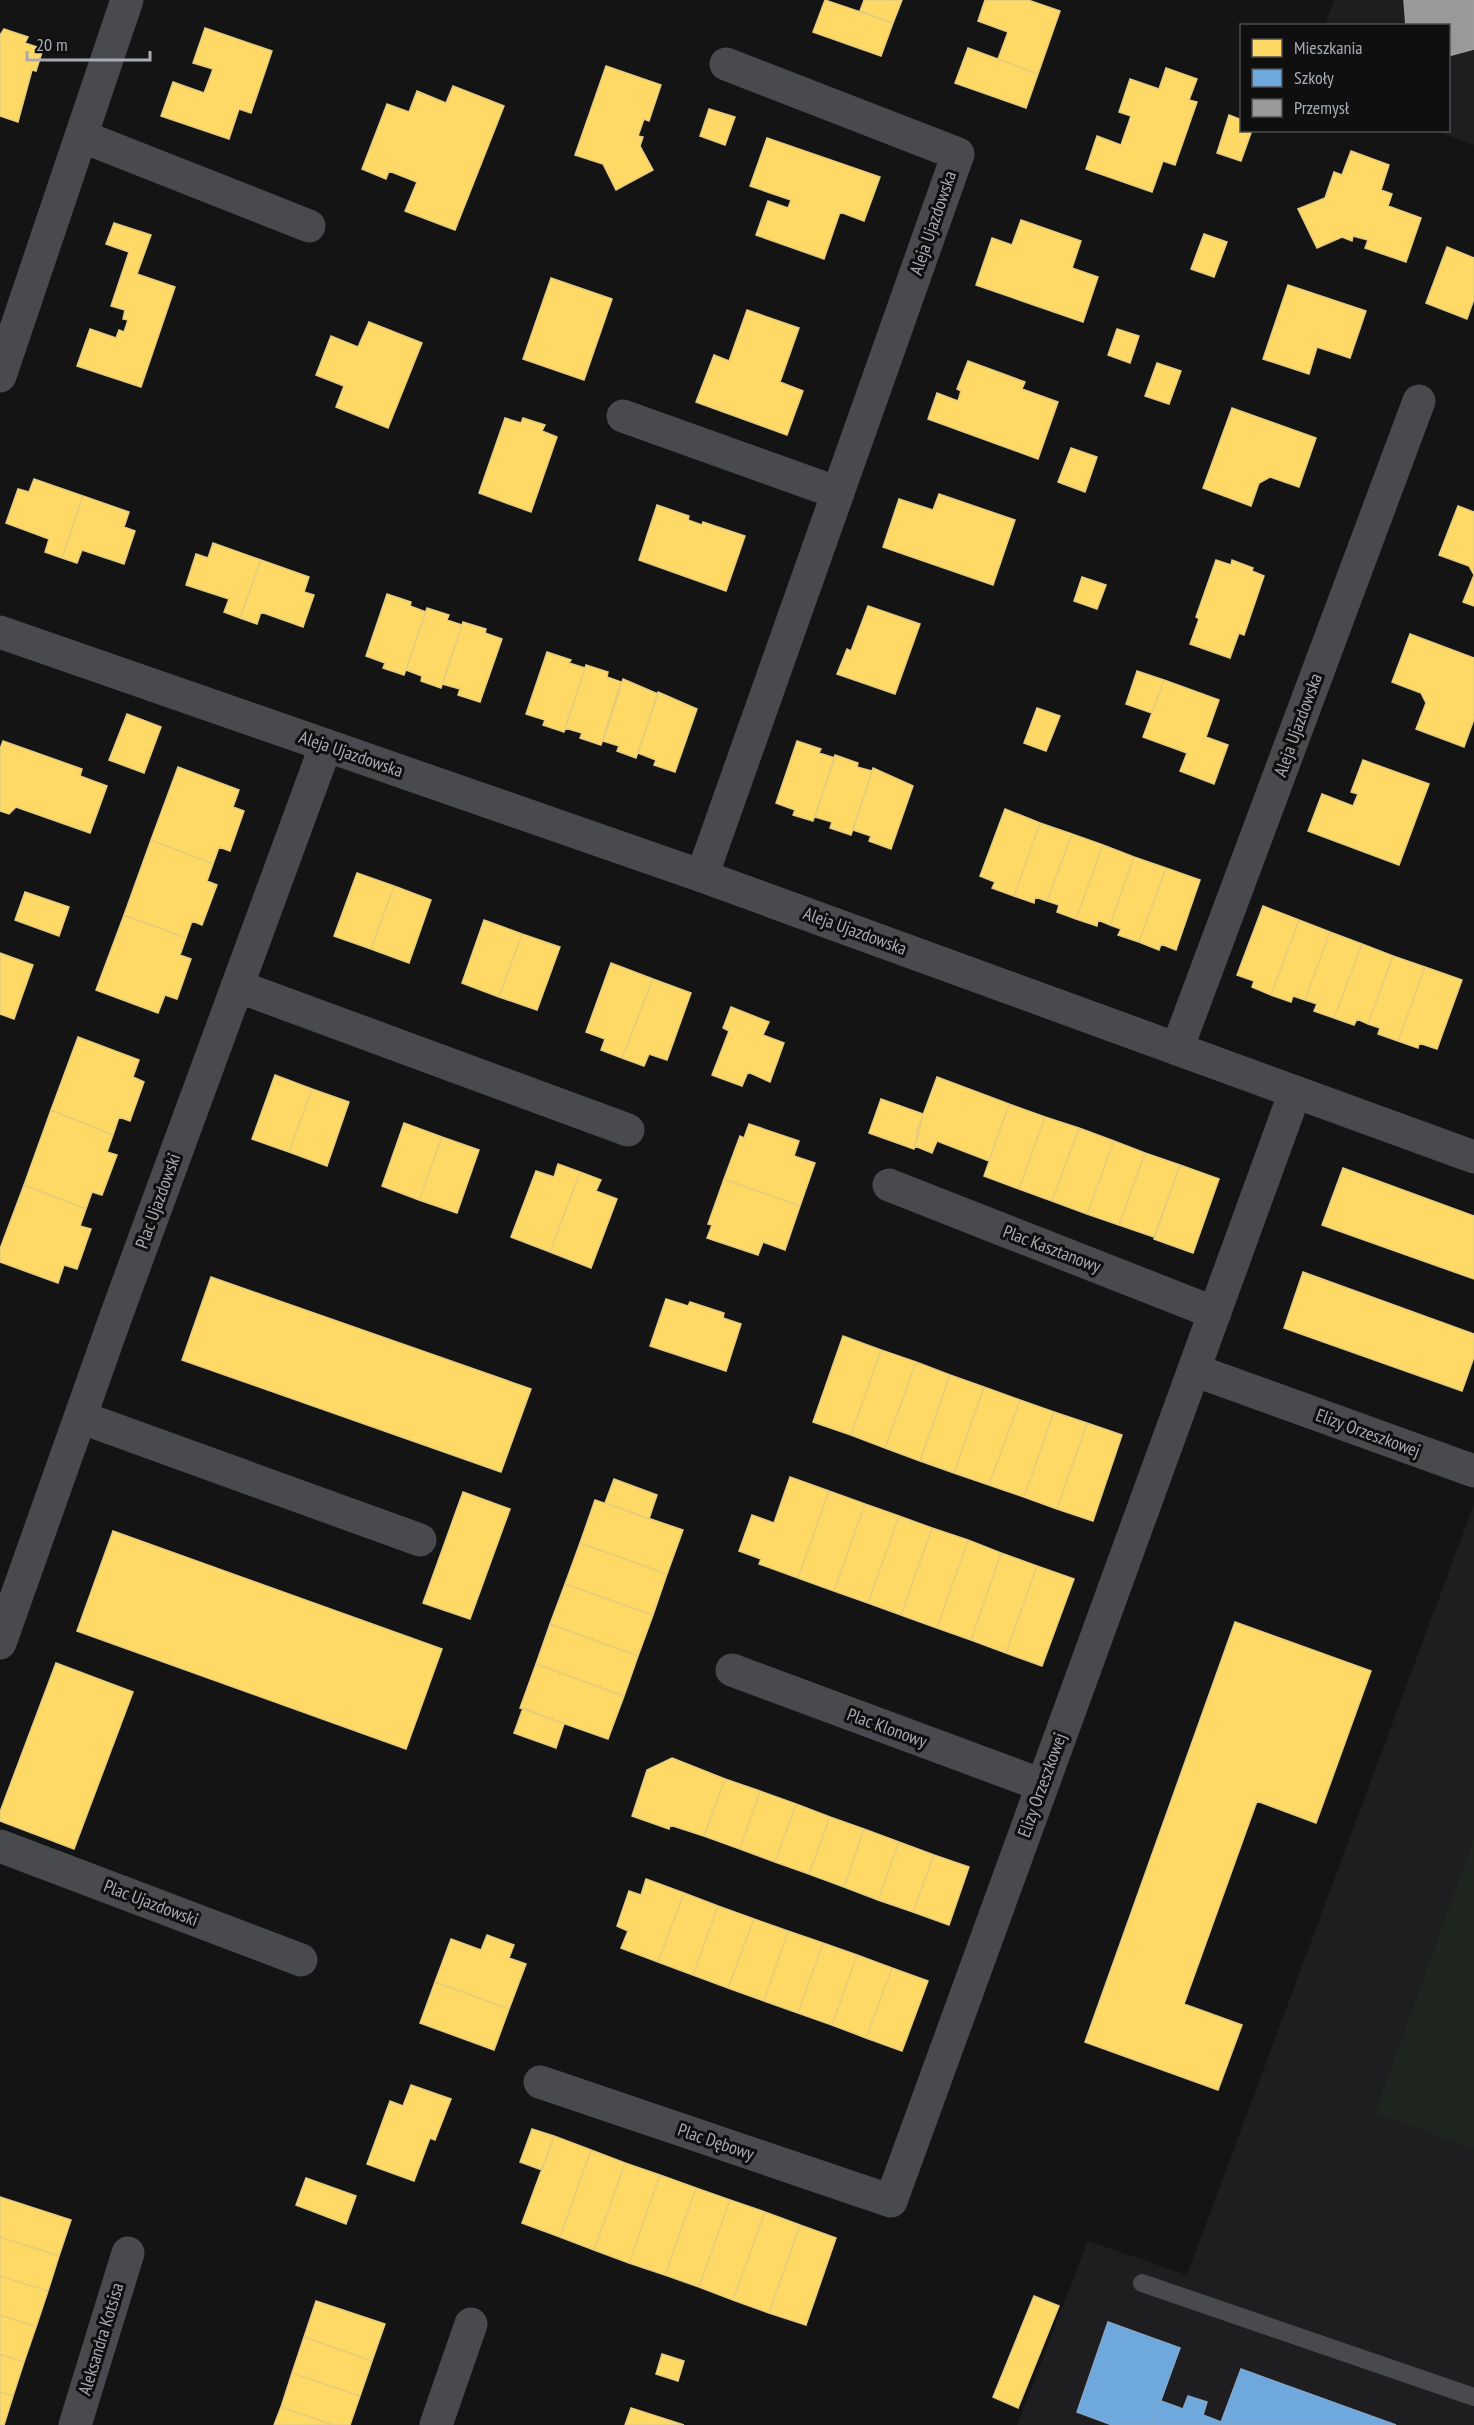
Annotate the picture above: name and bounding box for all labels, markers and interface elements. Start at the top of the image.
scale bar [27,24,150,62]
legend [1240,24,1450,132]
text: 20 m [36,33,68,56]
text: Mieszkania [1294,36,1363,59]
text: Szkoły [1294,66,1334,89]
text: Przemysł [1294,96,1350,119]
street label: Aleja Ujazdowska [904,168,961,278]
street label: Aleja Ujazdowska [1268,670,1327,780]
street label: Aleja Ujazdowska [296,725,406,782]
street label: Aleja Ujazdowska [800,901,910,960]
street label: Plac Ujazdowski [130,1150,185,1251]
street label: Plac Kasztanowy [1000,1219,1105,1278]
street label: Elizy Orzeszkowej [1313,1403,1424,1462]
street label: Plac Klonowy [844,1702,930,1753]
street label: Elizy Orzeszkowej [1012,1729,1071,1840]
street label: Plac Ujazdowski [101,1874,202,1931]
street label: Plac Dębowy [675,2118,758,2165]
street label: Aleksandra Kotsisa [73,2280,129,2398]

